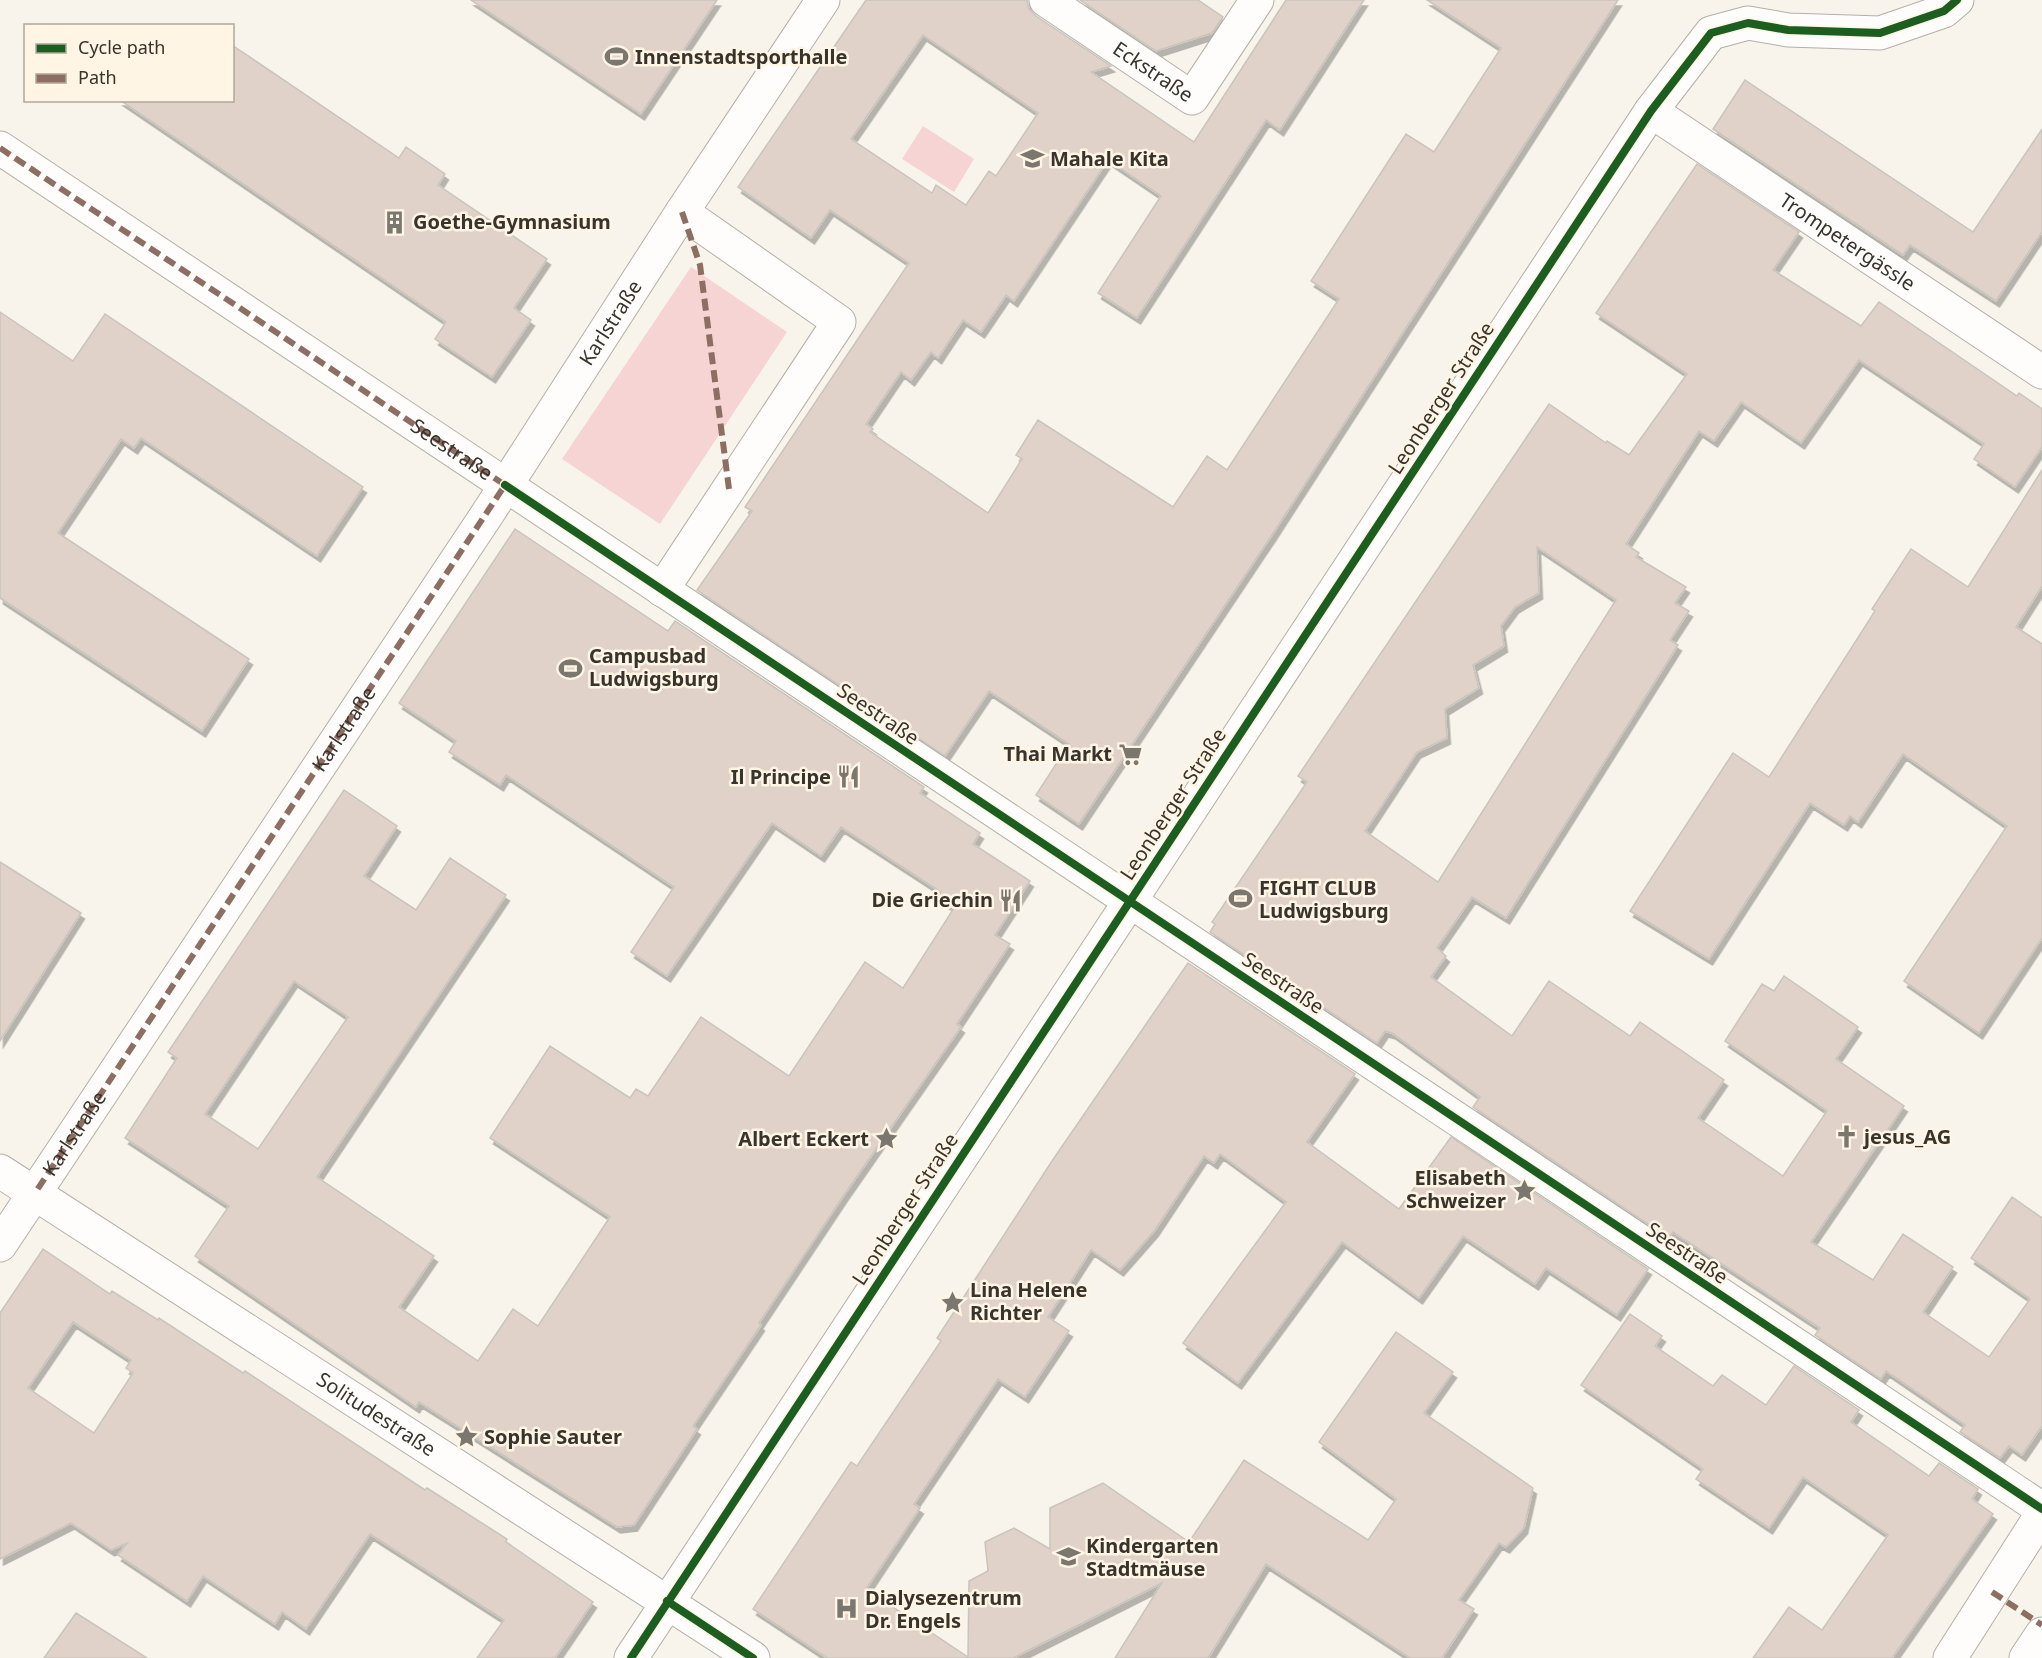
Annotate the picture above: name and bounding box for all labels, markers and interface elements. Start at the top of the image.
legend [24,24,234,102]
text: Cycle path [78,35,165,59]
street label: Eckstraße [1108,35,1199,108]
place label: Innenstadtsporthalle [635,43,847,70]
sports icon: Innenstadtsporthalle [604,44,630,70]
text: Path [78,65,117,89]
place label: Mahale Kita [1050,145,1169,172]
school or university icon: Mahale Kita [1019,146,1045,172]
street label: Trompetergässle [1774,186,1921,297]
place label: Goethe-Gymnasium [413,208,611,235]
building icon: Goethe-Gymnasium [382,209,408,235]
street label: Karlstraße [573,275,648,371]
street label: Leonberger Straße [1381,317,1500,479]
street label: Seestraße [406,412,498,486]
place label: Campusbad Ludwigsburg [589,642,719,692]
sports icon: Campusbad Ludwigsburg [558,655,584,681]
street label: Seestraße [832,676,925,751]
street label: Karlstraße [305,681,382,777]
street label: Leonberger Straße [1113,723,1232,885]
place label: Thai Markt [1003,740,1112,767]
supermarket icon: Thai Markt [1117,741,1143,767]
place label: Il Principe [731,763,831,790]
restaurant icon: Il Principe [836,764,862,790]
place label: FIGHT CLUB Ludwigsburg [1259,874,1389,924]
place label: Die Griechin [872,886,993,913]
sports icon: FIGHT CLUB Ludwigsburg [1228,886,1254,912]
restaurant icon: Die Griechin [998,887,1024,913]
street label: Seestraße [1237,945,1330,1020]
street label: Karlstraße [36,1085,112,1181]
place label: jesus_AG [1862,1123,1951,1150]
church icon: jesus_AG [1833,1124,1859,1150]
place label: Albert Eckert [738,1125,869,1152]
place icon: Albert Eckert [874,1126,900,1152]
street label: Leonberger Straße [845,1128,964,1290]
place label: Elisabeth Schweizer [1406,1164,1506,1214]
place icon: Elisabeth Schweizer [1511,1177,1537,1203]
street label: Seestraße [1641,1215,1734,1290]
place label: Lina Helene Richter [970,1276,1087,1326]
place icon: Lina Helene Richter [939,1289,965,1315]
street label: Solitudestraße [312,1365,441,1462]
place label: Sophie Sauter [484,1423,622,1450]
place icon: Sophie Sauter [453,1424,479,1450]
place label: Kindergarten Stadtmäuse [1086,1532,1219,1582]
school or university icon: Kindergarten Stadtmäuse [1055,1544,1081,1570]
place label: Dialysezentrum Dr. Engels [865,1584,1022,1634]
hospital icon: Dialysezentrum Dr. Engels [834,1596,860,1622]

